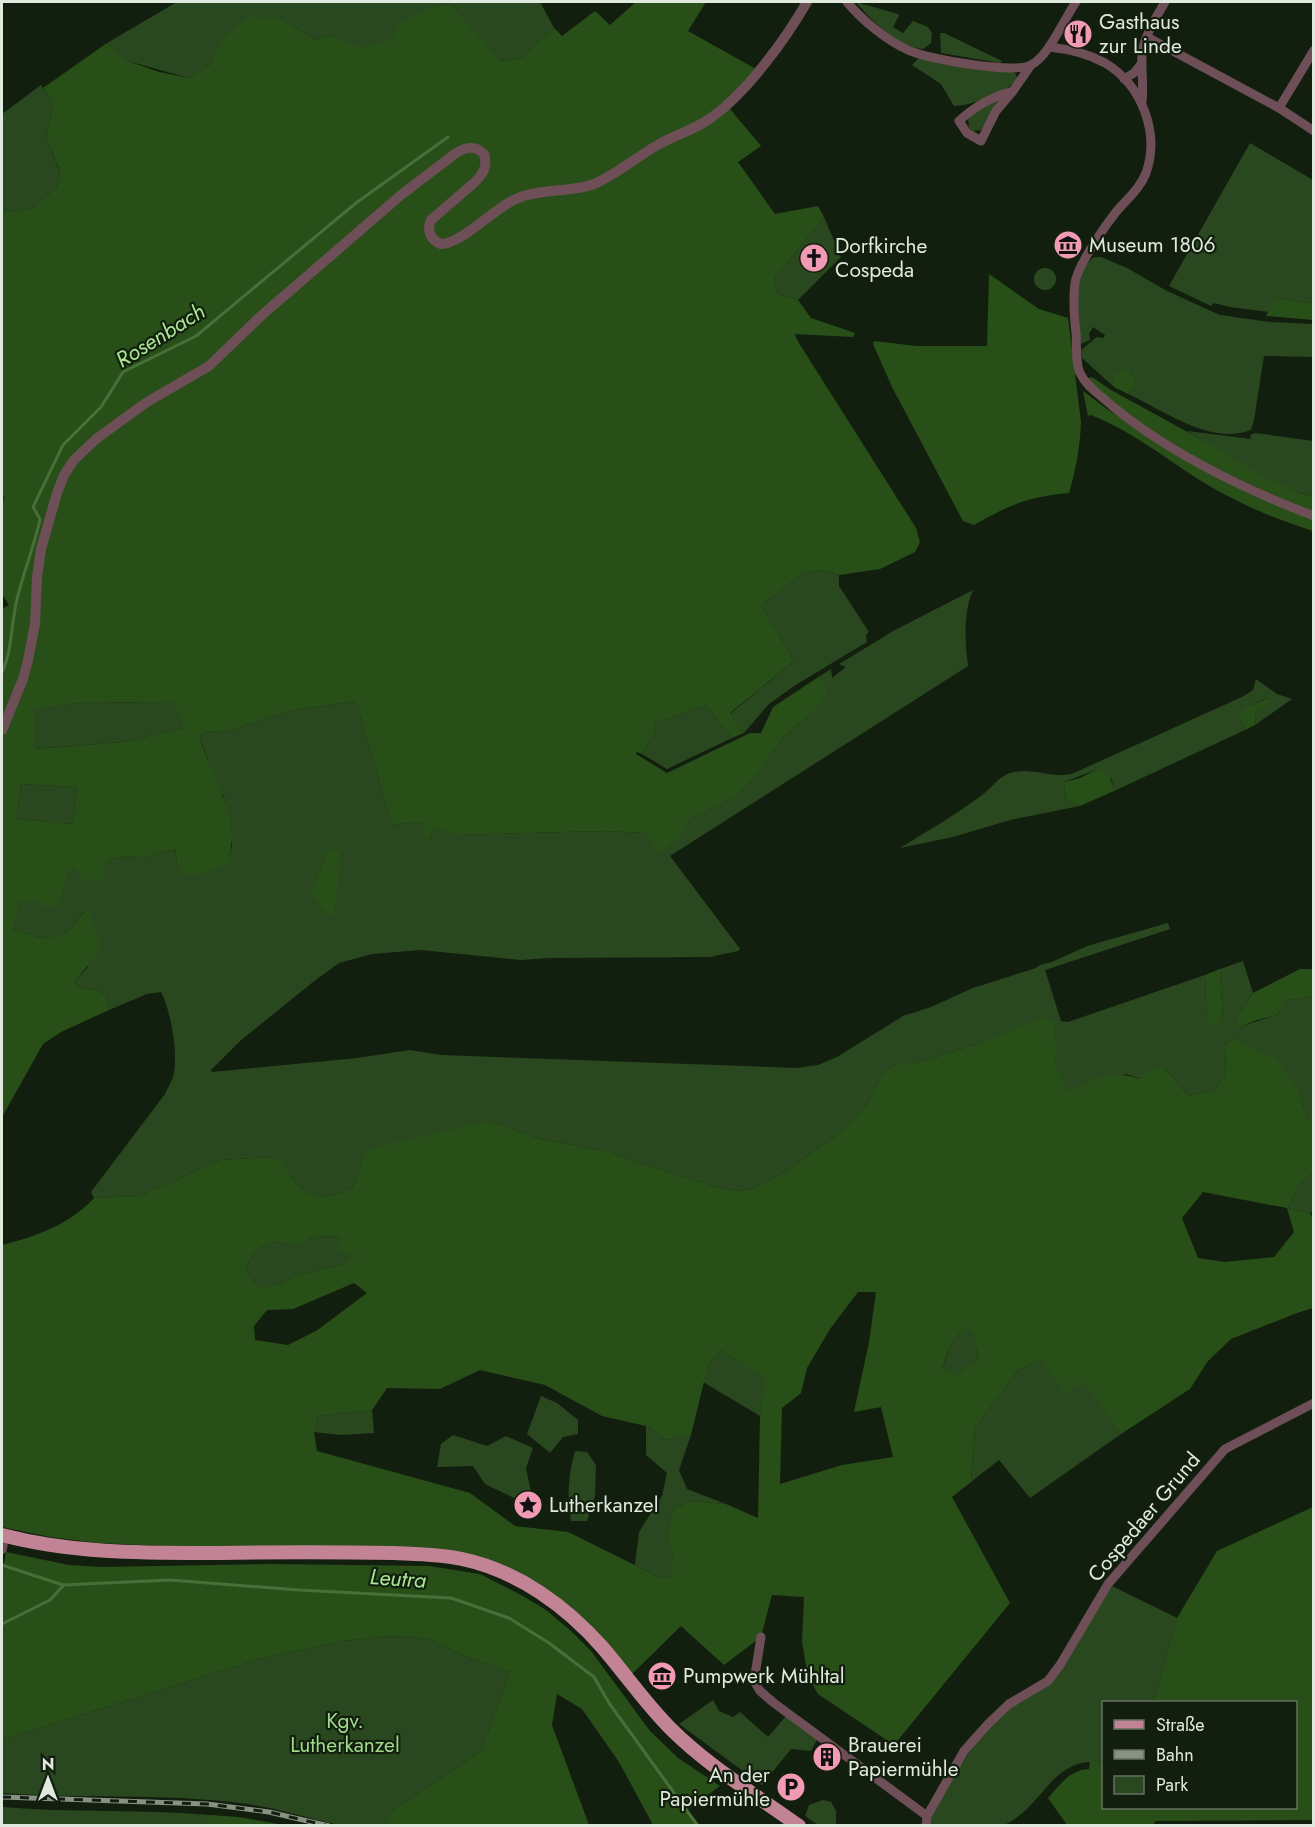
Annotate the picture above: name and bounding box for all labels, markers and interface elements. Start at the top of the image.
place label: Gasthaus zur Linde [1099,7,1182,61]
restaurant icon: Gasthaus zur Linde [1062,18,1094,50]
museum icon: Museum 1806 [1052,229,1084,261]
place label: Museum 1806 [1089,230,1216,260]
place label: Dorfkirche Cospeda [835,231,928,285]
church icon: Dorfkirche Cospeda [798,242,830,274]
water label: Rosenbach [109,295,211,375]
street label: Cospedaer Grund [1081,1446,1207,1588]
place icon: Lutherkanzel [512,1489,544,1521]
place label: Lutherkanzel [549,1490,659,1520]
water label: Leutra [369,1560,427,1596]
museum icon: Pumpwerk Mühltal [646,1660,678,1692]
place label: Pumpwerk Mühltal [683,1661,845,1691]
legend [1102,1701,1297,1809]
park label: Kgv. Lutherkanzel [290,1706,400,1760]
text: Straße [1156,1712,1204,1738]
place label: Brauerei Papiermühle [848,1730,959,1784]
building icon: Brauerei Papiermühle [811,1741,843,1773]
text: Bahn [1156,1742,1194,1768]
north arrow [18,1749,78,1809]
text: N [42,1753,54,1776]
place label: An der Papiermühle [659,1760,771,1814]
parking icon: An der Papiermühle [775,1771,807,1803]
text: Park [1156,1772,1188,1798]

